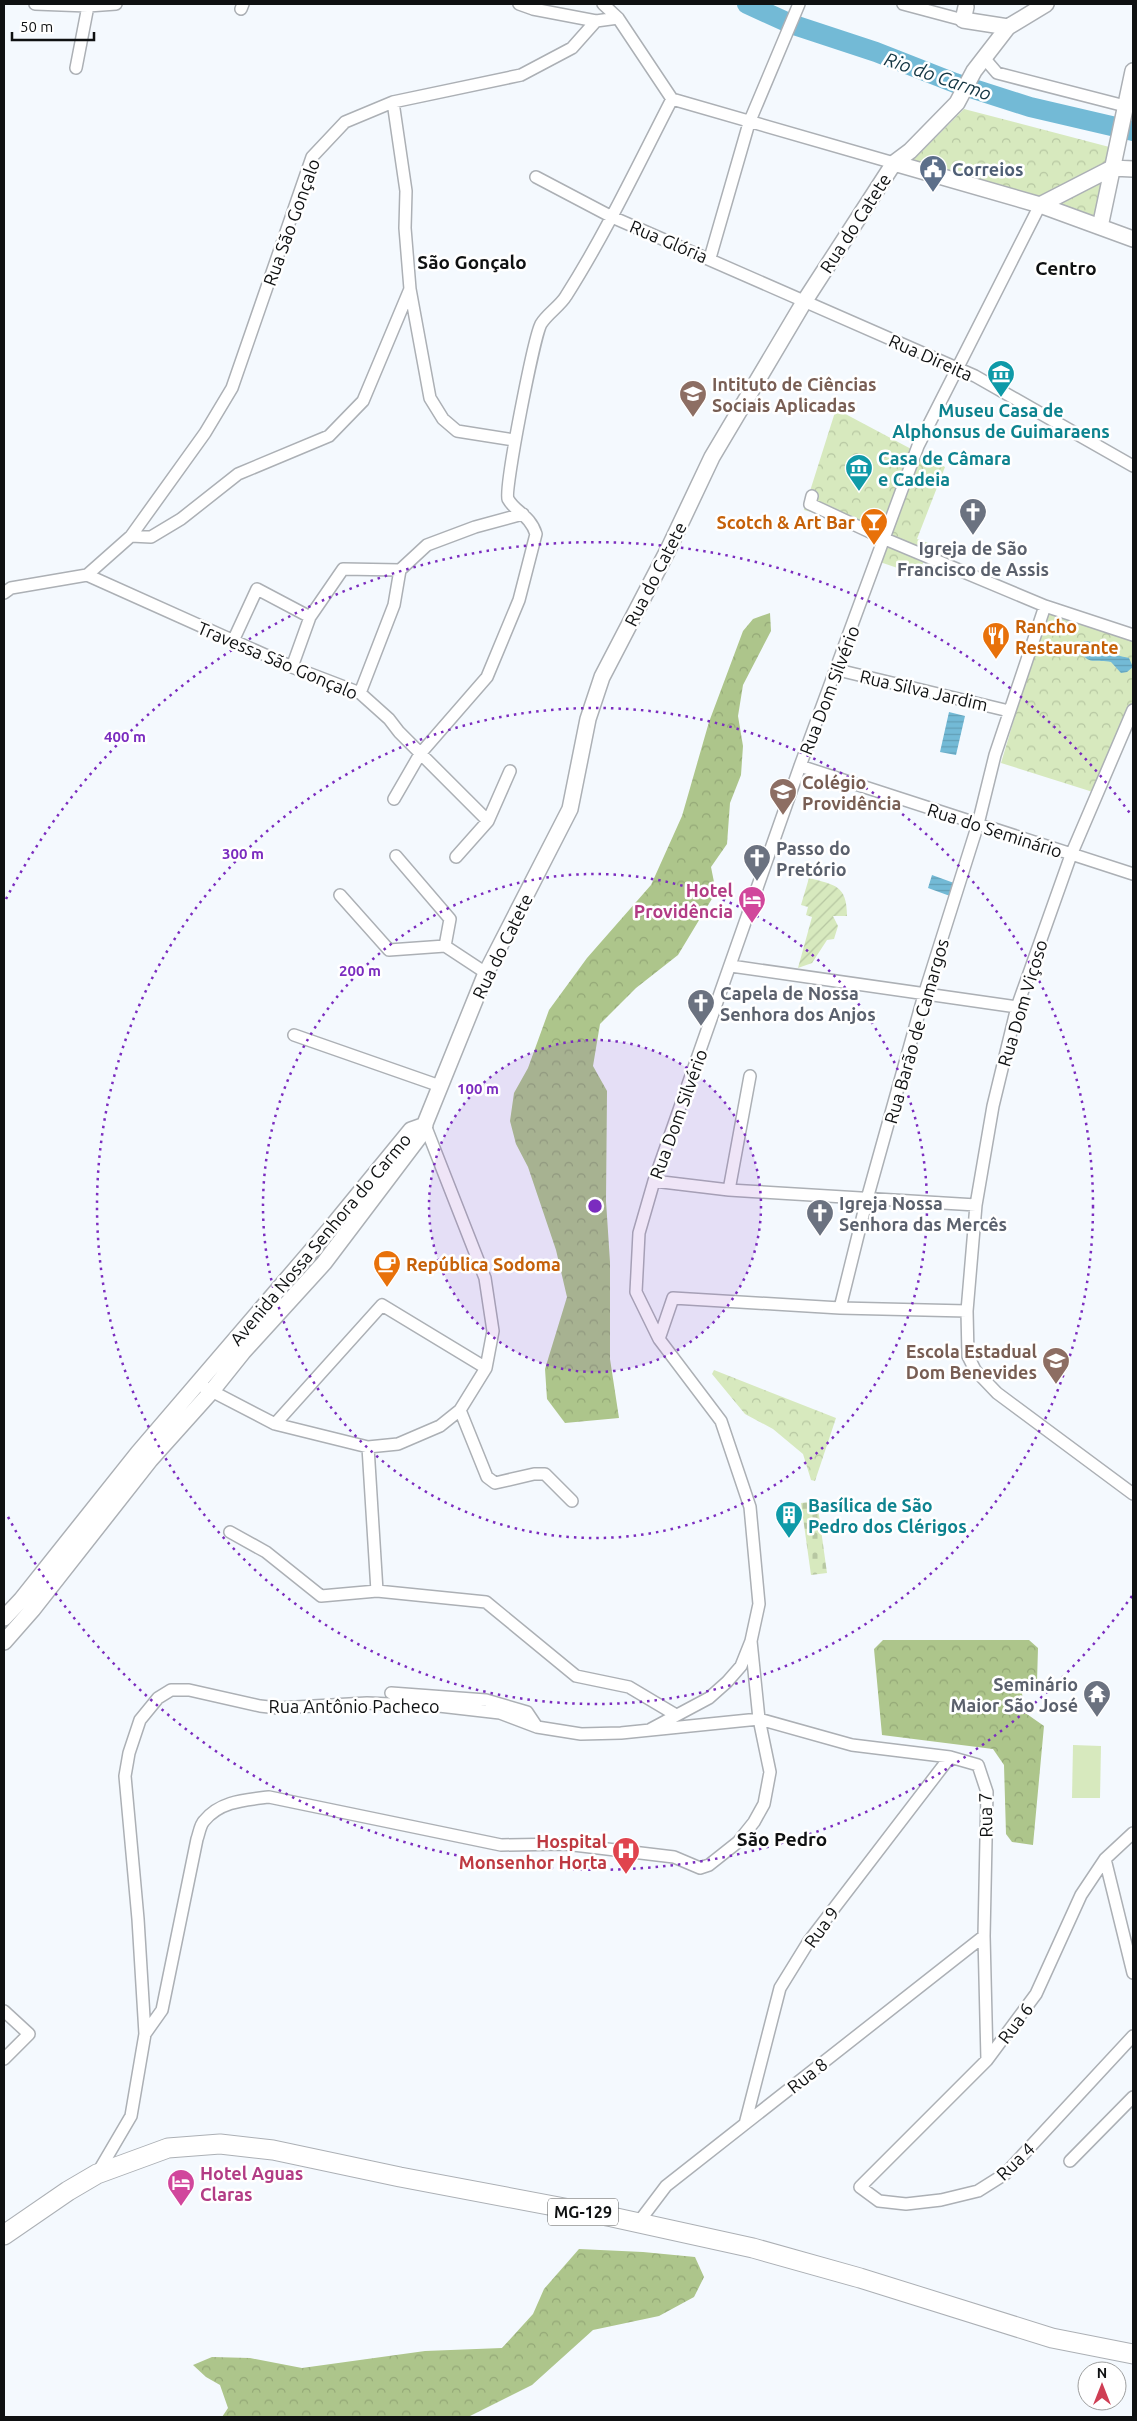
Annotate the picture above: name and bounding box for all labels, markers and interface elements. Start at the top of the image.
scale bar [12,10,95,42]
text: 50 m [20,18,53,35]
water label: Rio do Carmo [882,47,994,105]
public building icon: Correios [918,154,948,193]
street label: Rua São Gonçalo [259,156,323,288]
place label: Correios [952,159,1024,179]
street label: Rua do Catete [815,170,895,276]
street label: Rua Glória [627,216,711,266]
district label: São Gonçalo [417,251,527,273]
district label: Centro [1035,257,1097,279]
street label: Rua Direita [886,330,976,384]
museum icon: Museu Casa de Alphonsus de Guimaraens [986,359,1016,398]
place label: Intituto de Ciências Sociais Aplicadas [712,374,877,415]
school or university icon: Intituto de Ciências Sociais Aplicadas [678,379,708,418]
place label: Museu Casa de Alphonsus de Guimaraens [892,400,1110,441]
place label: Casa de Câmara e Cadeia [878,448,1011,489]
museum icon: Casa de Câmara e Cadeia [844,453,874,492]
church icon: Igreja de São Francisco de Assis [958,497,988,536]
bar icon: Scotch & Art Bar [859,507,889,546]
place label: Scotch & Art Bar [716,512,856,532]
street label: Rua do Catete [620,519,690,629]
place label: Igreja de São Francisco de Assis [897,538,1049,579]
place label: Rancho Restaurante [1015,616,1119,657]
street label: Travessa São Gonçalo [195,617,361,703]
restaurant icon: Rancho Restaurante [981,621,1011,660]
street label: Rua Dom Silvério [795,623,863,757]
street label: Rua Silva Jardim [858,666,990,714]
text: 400 m [104,728,146,745]
place label: Colégio Providência [802,772,901,813]
school or university icon: Colégio Providência [768,777,798,816]
street label: Rua do Seminário [925,799,1065,861]
place label: Passo do Pretório [776,838,851,879]
church icon: Passo do Pretório [742,843,772,882]
text: 300 m [222,845,264,862]
place label: Hotel Providência [634,880,734,921]
hotel icon: Hotel Providência [737,885,767,924]
street label: Rua do Catete [468,890,536,1002]
street label: Rua Barão de Camargos [880,936,952,1126]
street label: Rua Dom Viçoso [993,937,1051,1069]
text: 200 m [339,962,381,979]
place label: Capela de Nossa Senhora dos Anjos [720,983,876,1024]
church icon: Capela de Nossa Senhora dos Anjos [686,988,716,1027]
street label: Rua Dom Silvério [645,1046,711,1182]
text: 100 m [457,1080,499,1097]
street label: Avenida Nossa Senhora do Carmo [226,1129,414,1349]
place label: Igreja Nossa Senhora das Mercês [839,1193,1007,1234]
centre of rings [586,1197,604,1215]
church icon: Igreja Nossa Senhora das Mercês [805,1198,835,1237]
cafe icon: República Sodoma [372,1249,402,1288]
place label: República Sodoma [406,1254,561,1274]
place label: Escola Estadual Dom Benevides [906,1341,1038,1382]
school or university icon: Escola Estadual Dom Benevides [1041,1346,1071,1385]
place label: Basílica de São Pedro dos Clérigos [808,1495,967,1536]
building icon: Basílica de São Pedro dos Clérigos [774,1500,804,1539]
place label: Seminário Maior São José [950,1674,1078,1715]
temple icon: Seminário Maior São José [1082,1679,1112,1718]
street label: Rua Antônio Pacheco [269,1696,440,1716]
street label: Rua 7 [975,1792,995,1838]
district label: São Pedro [737,1828,827,1850]
place label: Hospital Monsenhor Horta [459,1831,608,1872]
hospital icon: Hospital Monsenhor Horta [611,1836,641,1875]
street label: Rua 9 [800,1903,842,1951]
street label: Rua 6 [993,1999,1037,2047]
street label: Rua 8 [783,2053,831,2097]
street label: Rua 4 [992,2138,1038,2184]
place label: Hotel Aguas Claras [200,2163,303,2204]
hotel icon: Hotel Aguas Claras [166,2168,196,2207]
road number: MG-129 [548,2198,618,2226]
north arrow [1077,2361,1127,2411]
text: N [1097,2365,1107,2381]

